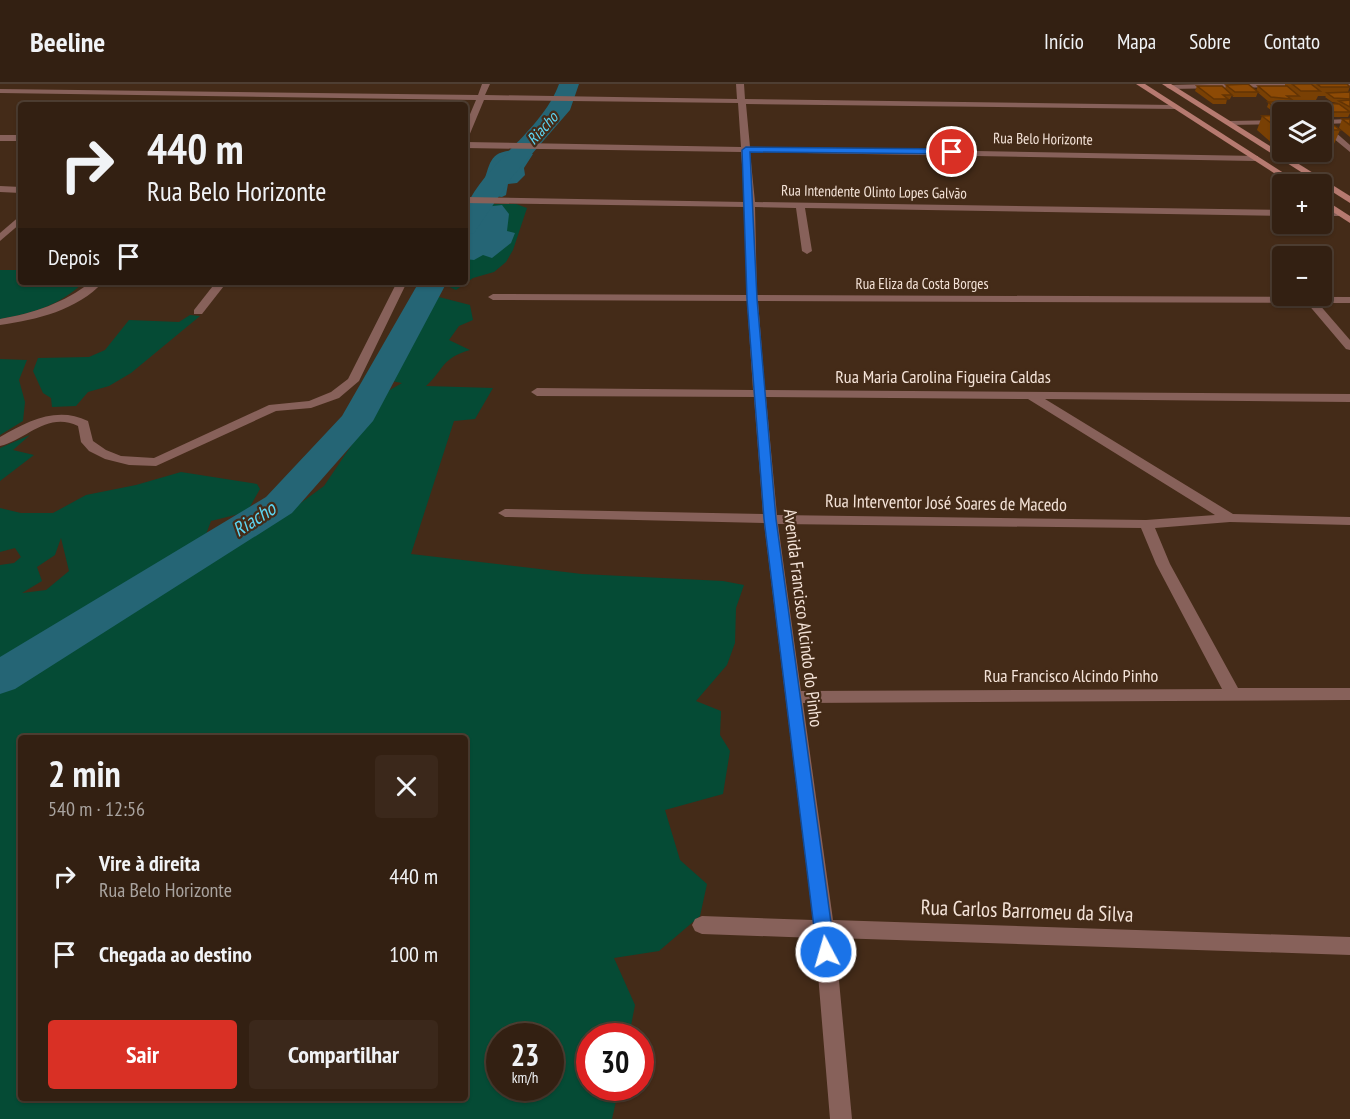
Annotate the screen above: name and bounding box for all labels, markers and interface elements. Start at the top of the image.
text: Beeline [30,23,105,60]
text: Início [1044,28,1084,55]
text: Mapa [1117,28,1156,55]
text: Sobre [1189,28,1231,55]
text: Contato [1264,28,1320,55]
map controls [1272,102,1332,306]
button: layers [1272,102,1332,162]
water label: Riacho [522,107,563,149]
text: 440 m [147,121,244,176]
icon: right [48,126,126,204]
pin [926,126,977,177]
street label: Rua Belo Horizonte [993,128,1093,149]
icon: arrive [935,135,968,168]
text: Rua Belo Horizonte [147,174,326,208]
button: + [1272,174,1332,234]
street label: Rua Intendente Olinto Lopes Galvão [781,180,967,203]
icon: arrive [112,240,145,273]
text: Depois [48,243,100,271]
button: − [1272,246,1332,306]
street label: Rua Eliza da Costa Borges [855,274,989,293]
street label: Rua Maria Carolina Figueira Caldas [835,365,1051,388]
street label: Rua Interventor José Soares de Macedo [825,489,1067,516]
water label: Riacho [227,495,282,543]
street label: Avenida Francisco Alcindo do Pinho [779,508,828,728]
street label: Rua Francisco Alcindo Pinho [984,664,1158,687]
text: 2 min [48,750,121,797]
button: close [375,755,438,818]
text: 540 m · 12:56 [48,796,145,822]
text: Vire à direita [99,849,200,877]
icon: right [48,860,81,893]
text: 440 m [389,862,438,890]
text: Rua Belo Horizonte [99,877,232,903]
street label: Rua Carlos Barromeu da Silva [920,893,1134,928]
position arrow [794,920,858,984]
icon: arrive [48,938,81,971]
text: Chegada ao destino [99,940,252,968]
text: 100 m [389,940,438,968]
button: Sair [48,1020,237,1089]
button: Compartilhar [249,1020,438,1089]
speed limit sign: 30 [576,1023,654,1101]
text: 23 [511,1035,539,1074]
text: km/h [512,1068,538,1087]

